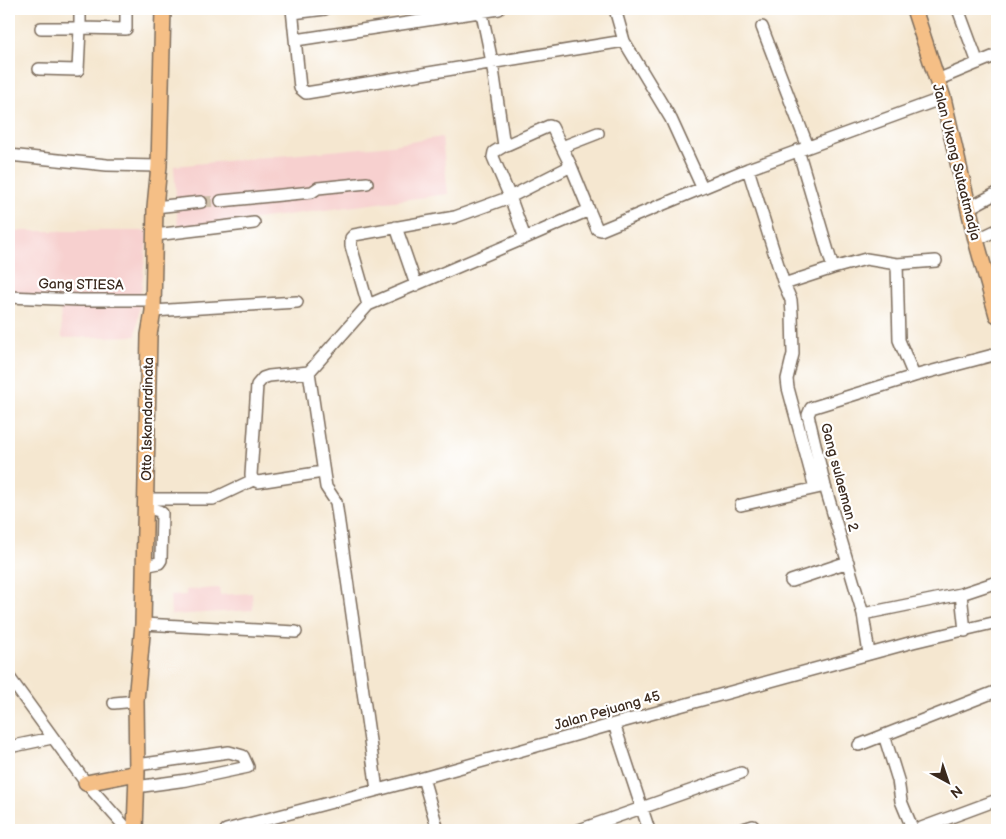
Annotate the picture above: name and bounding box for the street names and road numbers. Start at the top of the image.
street label: Jalan Ukong Sutaatmadja [929,82,984,242]
street label: Gang STIESA [38,275,124,294]
street label: Otto Iskandardinata [138,357,157,481]
street label: Gang sulaeman 2 [817,421,862,534]
street label: Jalan Pejuang 45 [552,687,662,734]

